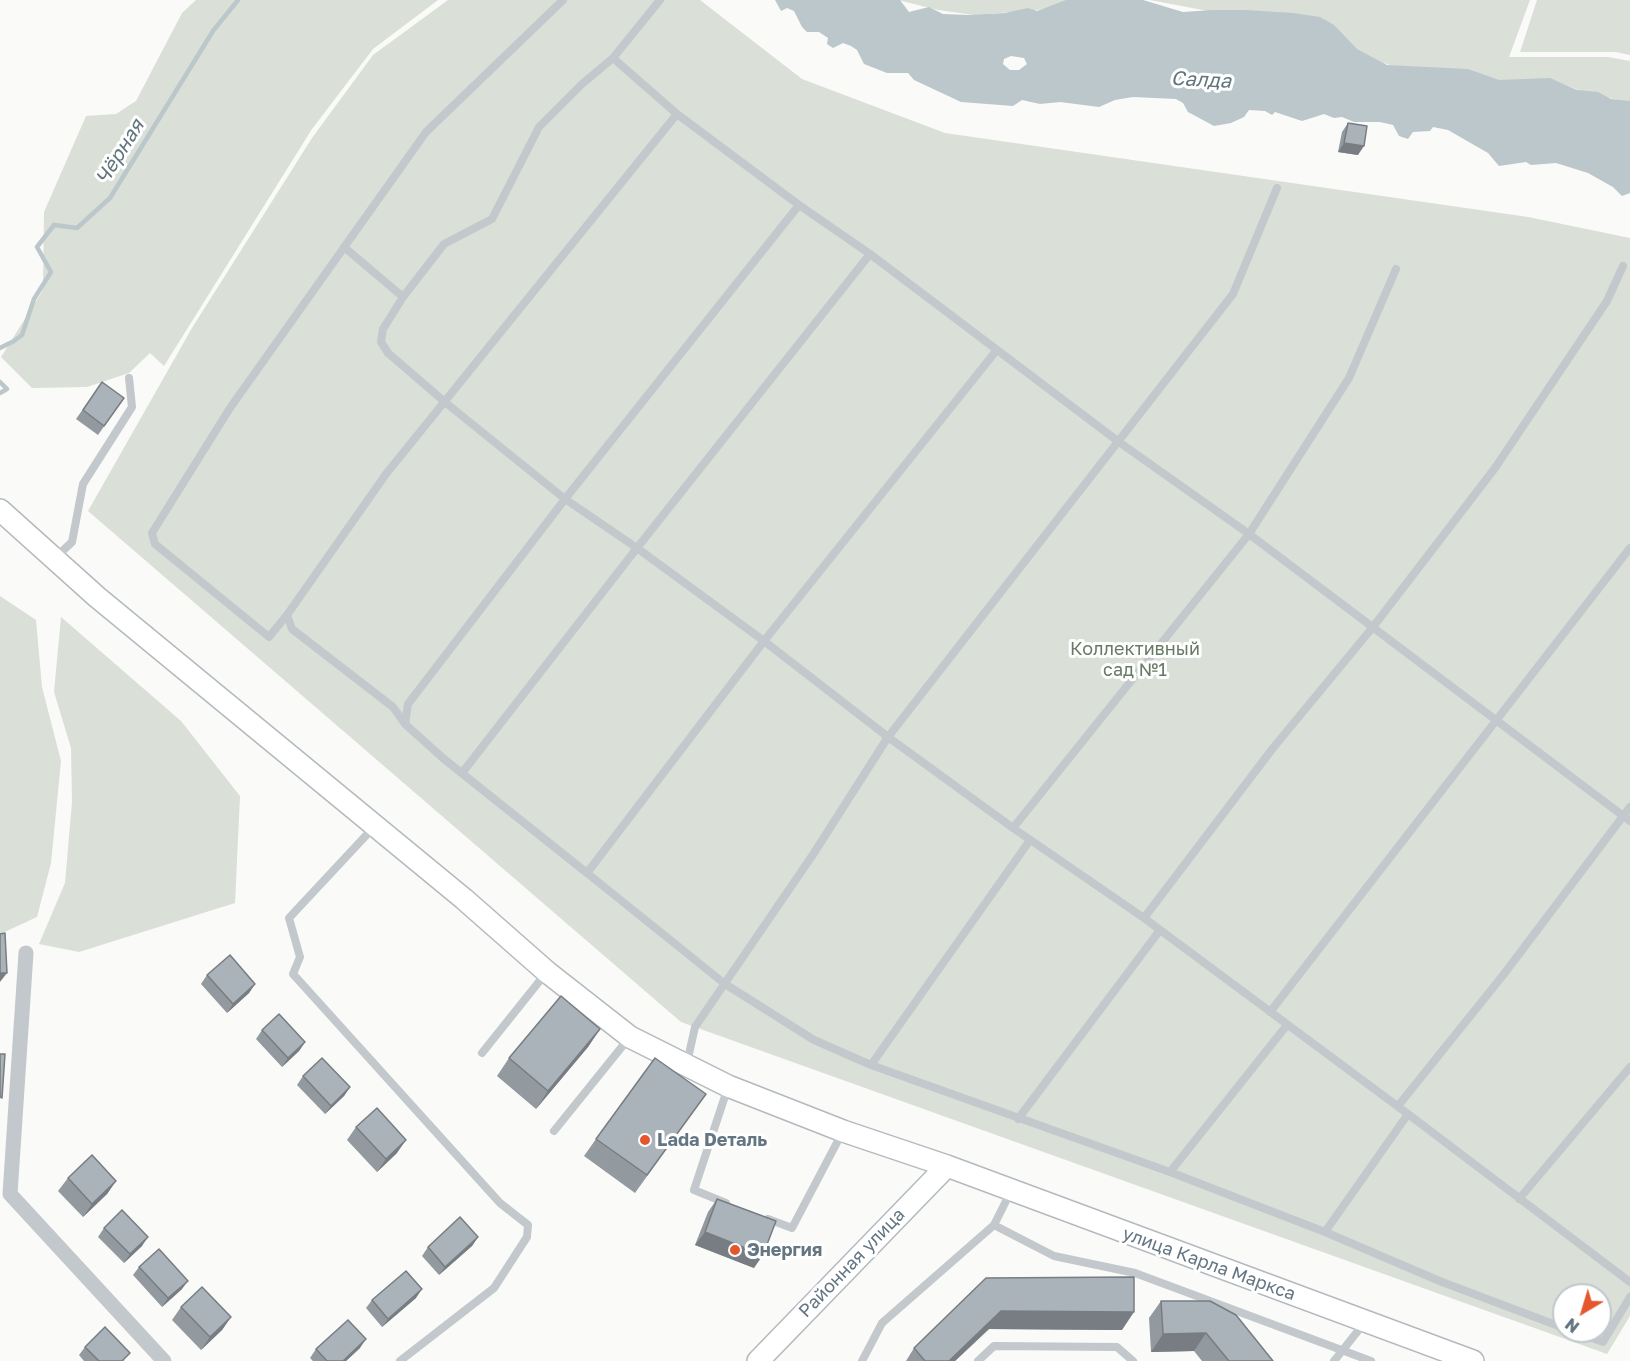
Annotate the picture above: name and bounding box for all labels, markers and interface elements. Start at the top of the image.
water label: Салда [1170,66,1232,94]
water label: Чёрная [91,115,149,189]
park label: Коллективный сад №1 [1070,638,1200,680]
place label: Lada Dеталь [657,1129,767,1151]
marker: Lada Dеталь [638,1133,652,1147]
street label: Районная улица [794,1204,910,1322]
street label: улица Карла Маркса [1120,1223,1298,1305]
place label: Энергия [747,1239,822,1261]
marker: Энергия [728,1243,742,1257]
north arrow [1552,1283,1612,1343]
text: N [1561,1314,1583,1337]

